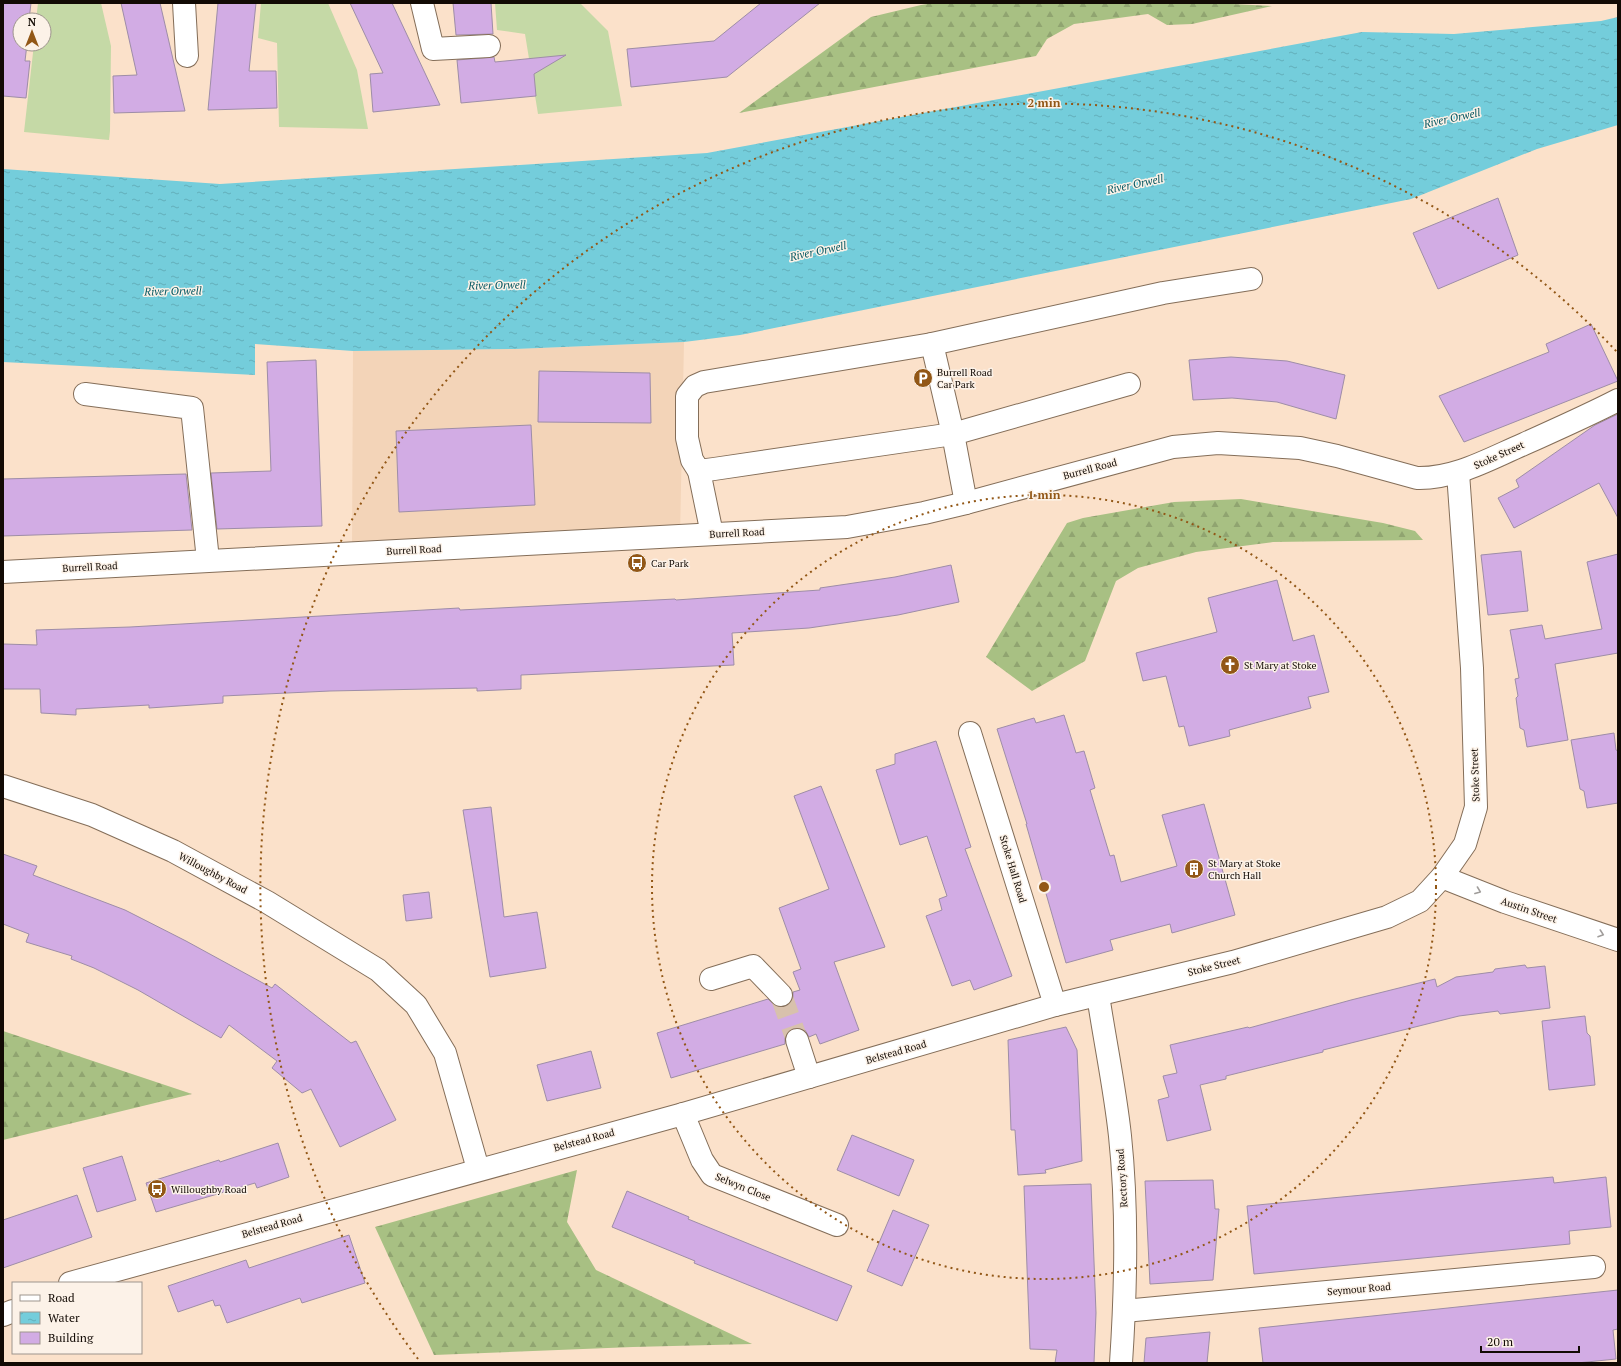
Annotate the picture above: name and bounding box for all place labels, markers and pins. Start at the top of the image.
place label: Burrell Road Car Park [937,366,993,391]
parking icon: Burrell Road Car Park [912,367,934,389]
bus stop icon: Car Park [626,552,648,574]
place label: Car Park [651,557,690,570]
church icon: St Mary at Stoke [1219,654,1241,676]
place label: St Mary at Stoke [1244,659,1317,672]
place label: St Mary at Stoke Church Hall [1208,857,1281,882]
building icon: St Mary at Stoke Church Hall [1183,858,1205,880]
centre of rings [1037,880,1051,894]
bus stop icon: Willoughby Road [146,1178,168,1200]
place label: Willoughby Road [171,1183,247,1196]

